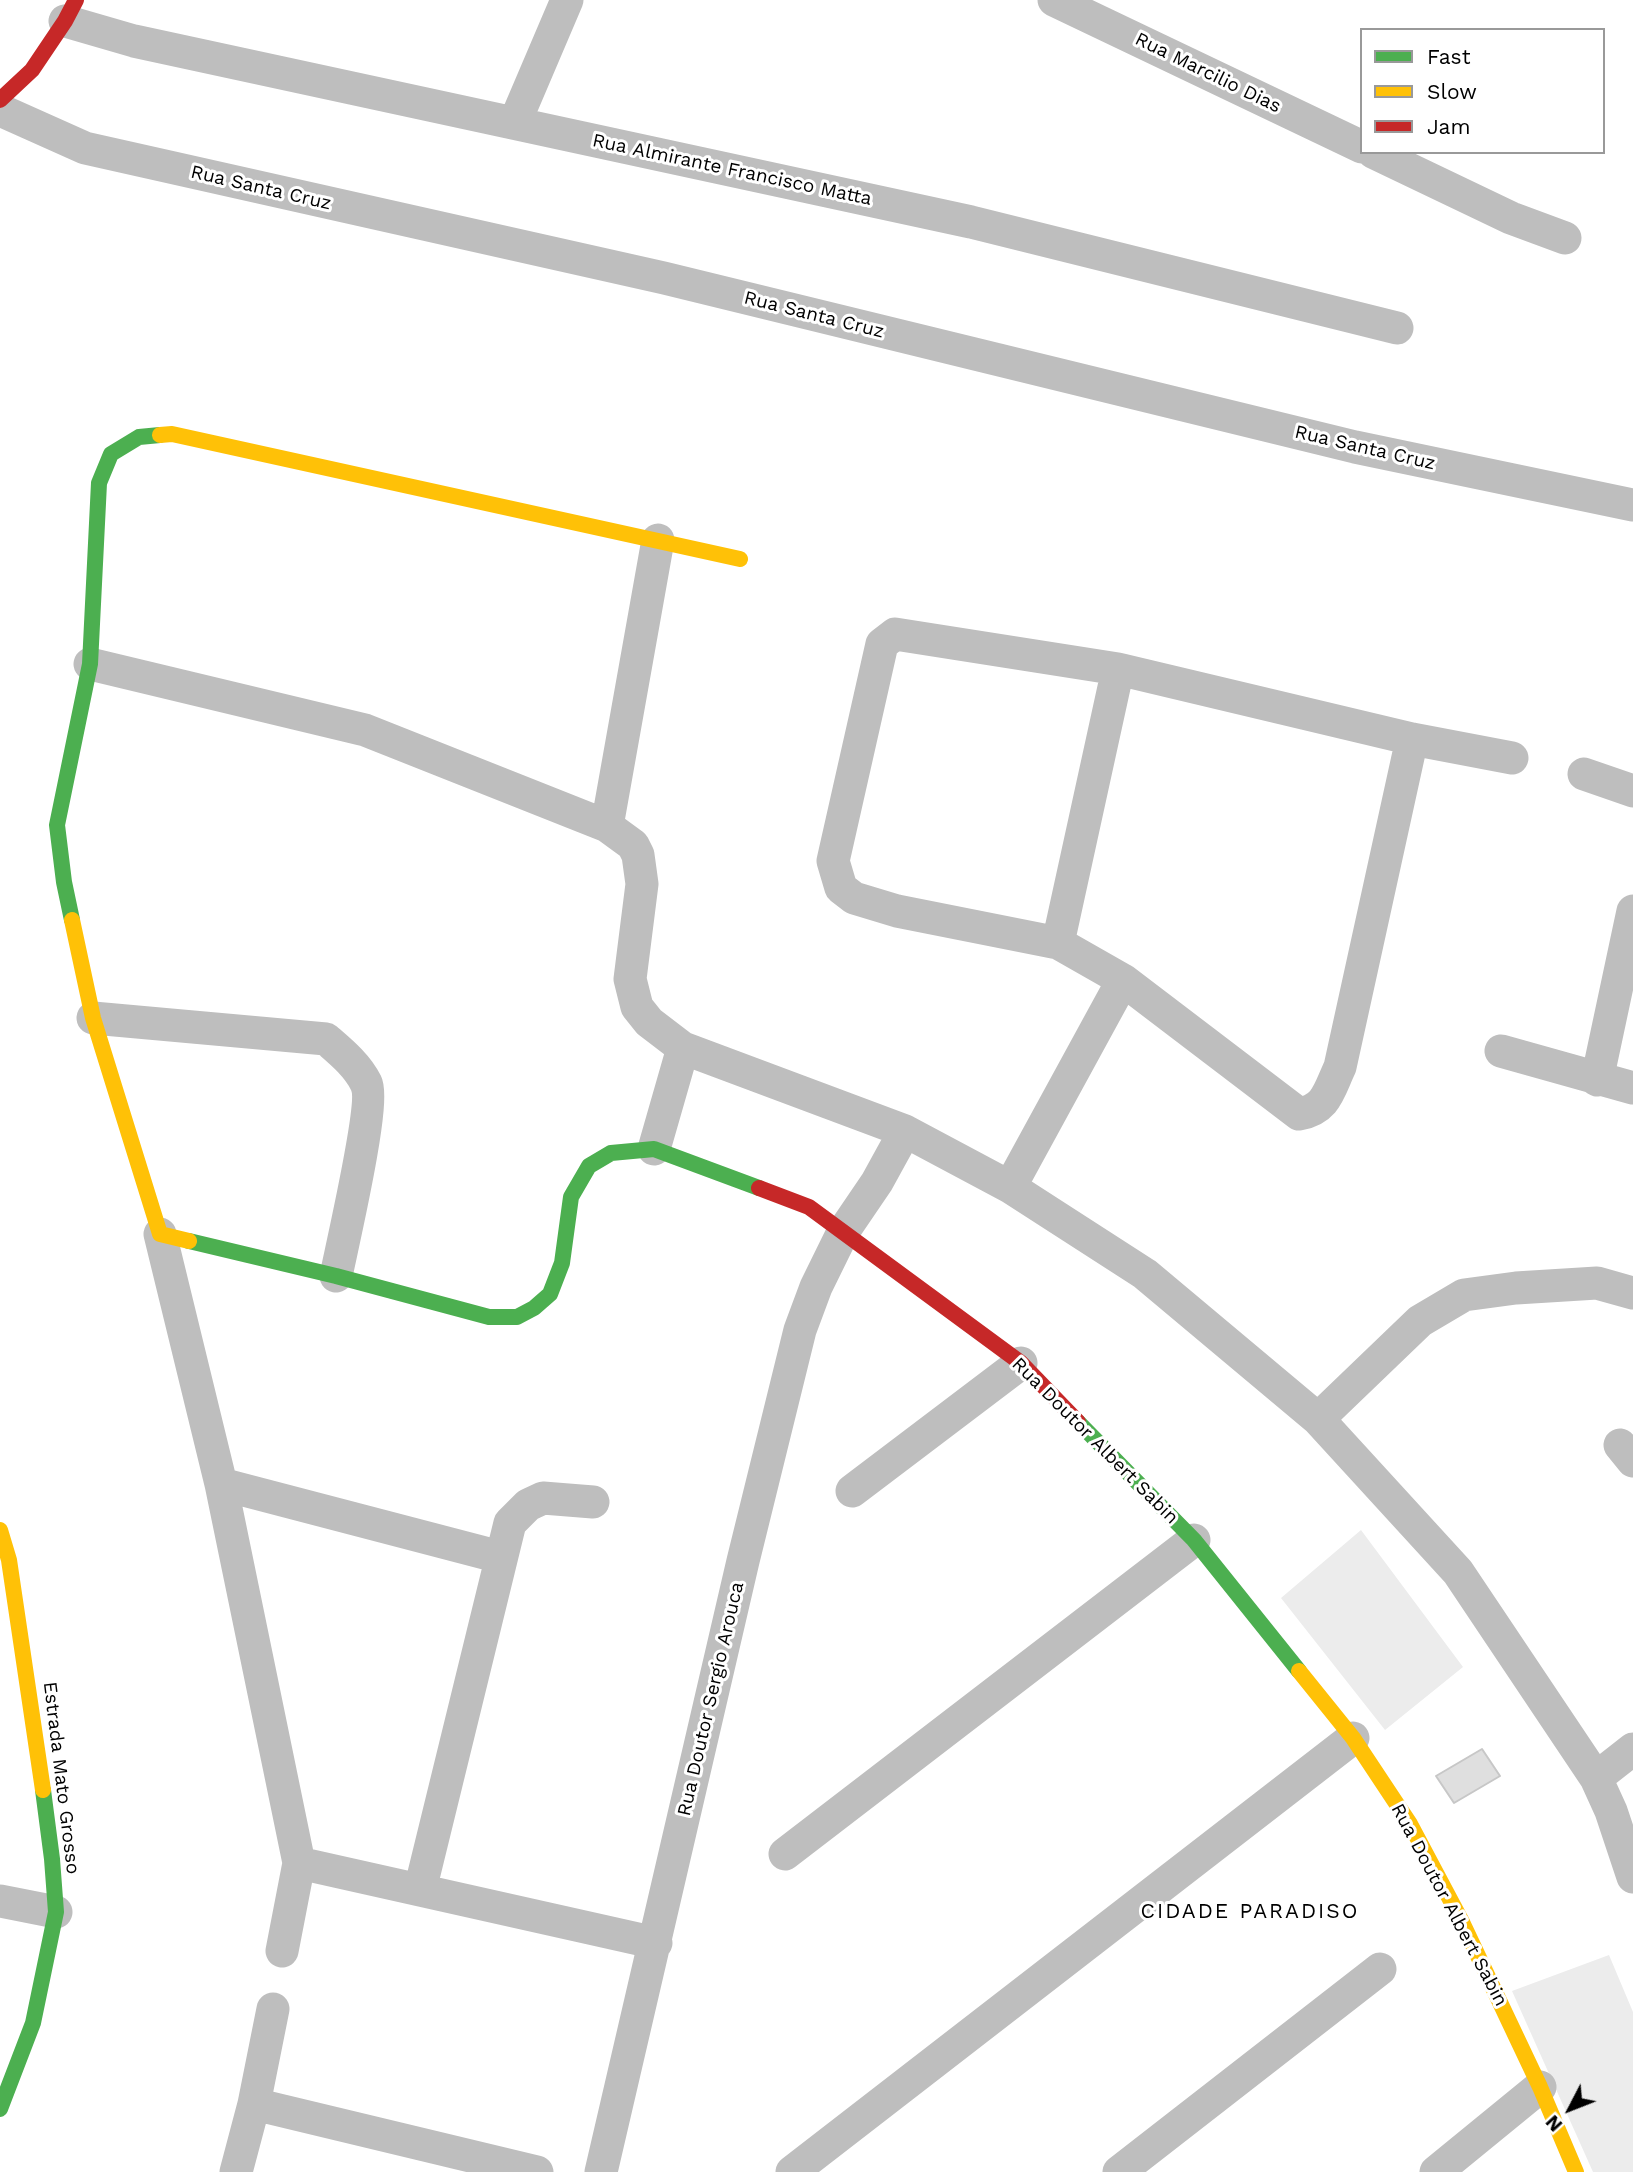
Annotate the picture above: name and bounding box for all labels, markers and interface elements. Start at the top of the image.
street label: Rua Marcilio Dias [1131,28,1285,118]
legend [1360,28,1605,154]
text: Fast [1427,44,1471,69]
text: Slow [1427,79,1477,104]
text: Jam [1427,114,1470,139]
street label: Rua Almirante Francisco Matta [590,129,874,211]
street label: Rua Santa Cruz [188,161,334,215]
street label: Rua Santa Cruz [742,287,886,343]
street label: Rua Santa Cruz [1292,421,1438,475]
street label: Rua Doutor Albert Sabin [1007,1353,1183,1529]
street label: Rua Doutor Sergio Arouca [673,1580,749,1818]
street label: Estrada Mato Grosso [38,1680,84,1876]
street label: Rua Doutor Albert Sabin [1386,1800,1512,2010]
district label: CIDADE PARADISO [1142,1899,1358,1925]
north arrow [1535,2074,1605,2144]
text: N [1541,2110,1567,2136]

